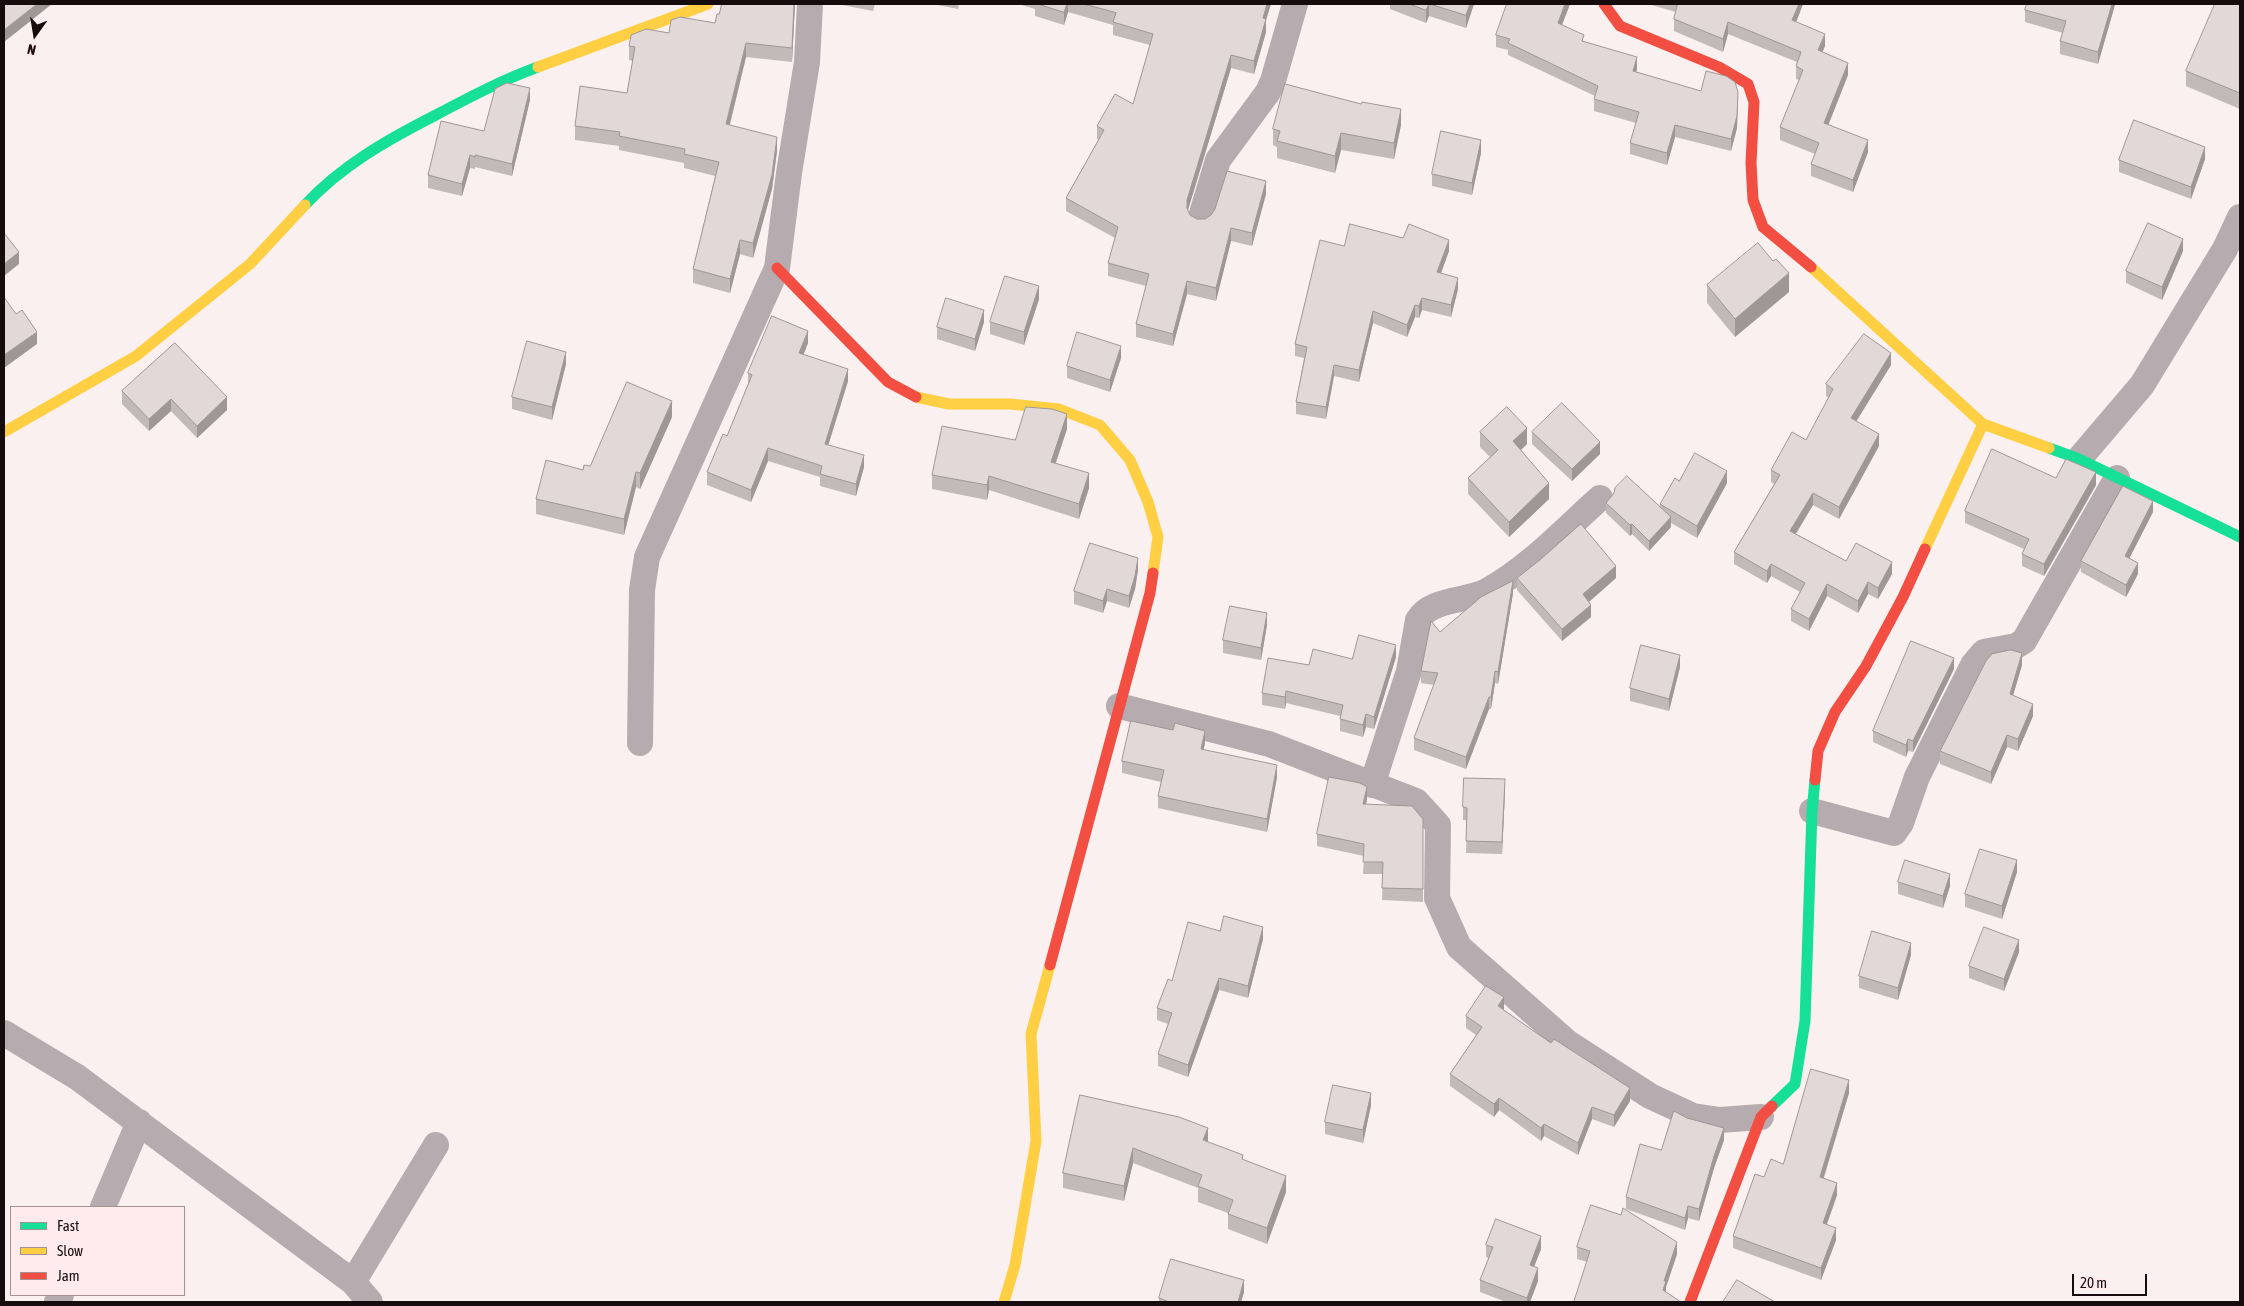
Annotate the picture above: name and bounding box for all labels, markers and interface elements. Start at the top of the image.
north arrow [10,10,60,60]
text: N [26,41,37,58]
legend [10,1206,185,1296]
text: Fast [57,1217,79,1234]
text: Slow [57,1242,83,1259]
scale bar [2074,1264,2149,1296]
text: Jam [57,1267,80,1284]
text: 20 m [2080,1274,2107,1291]

